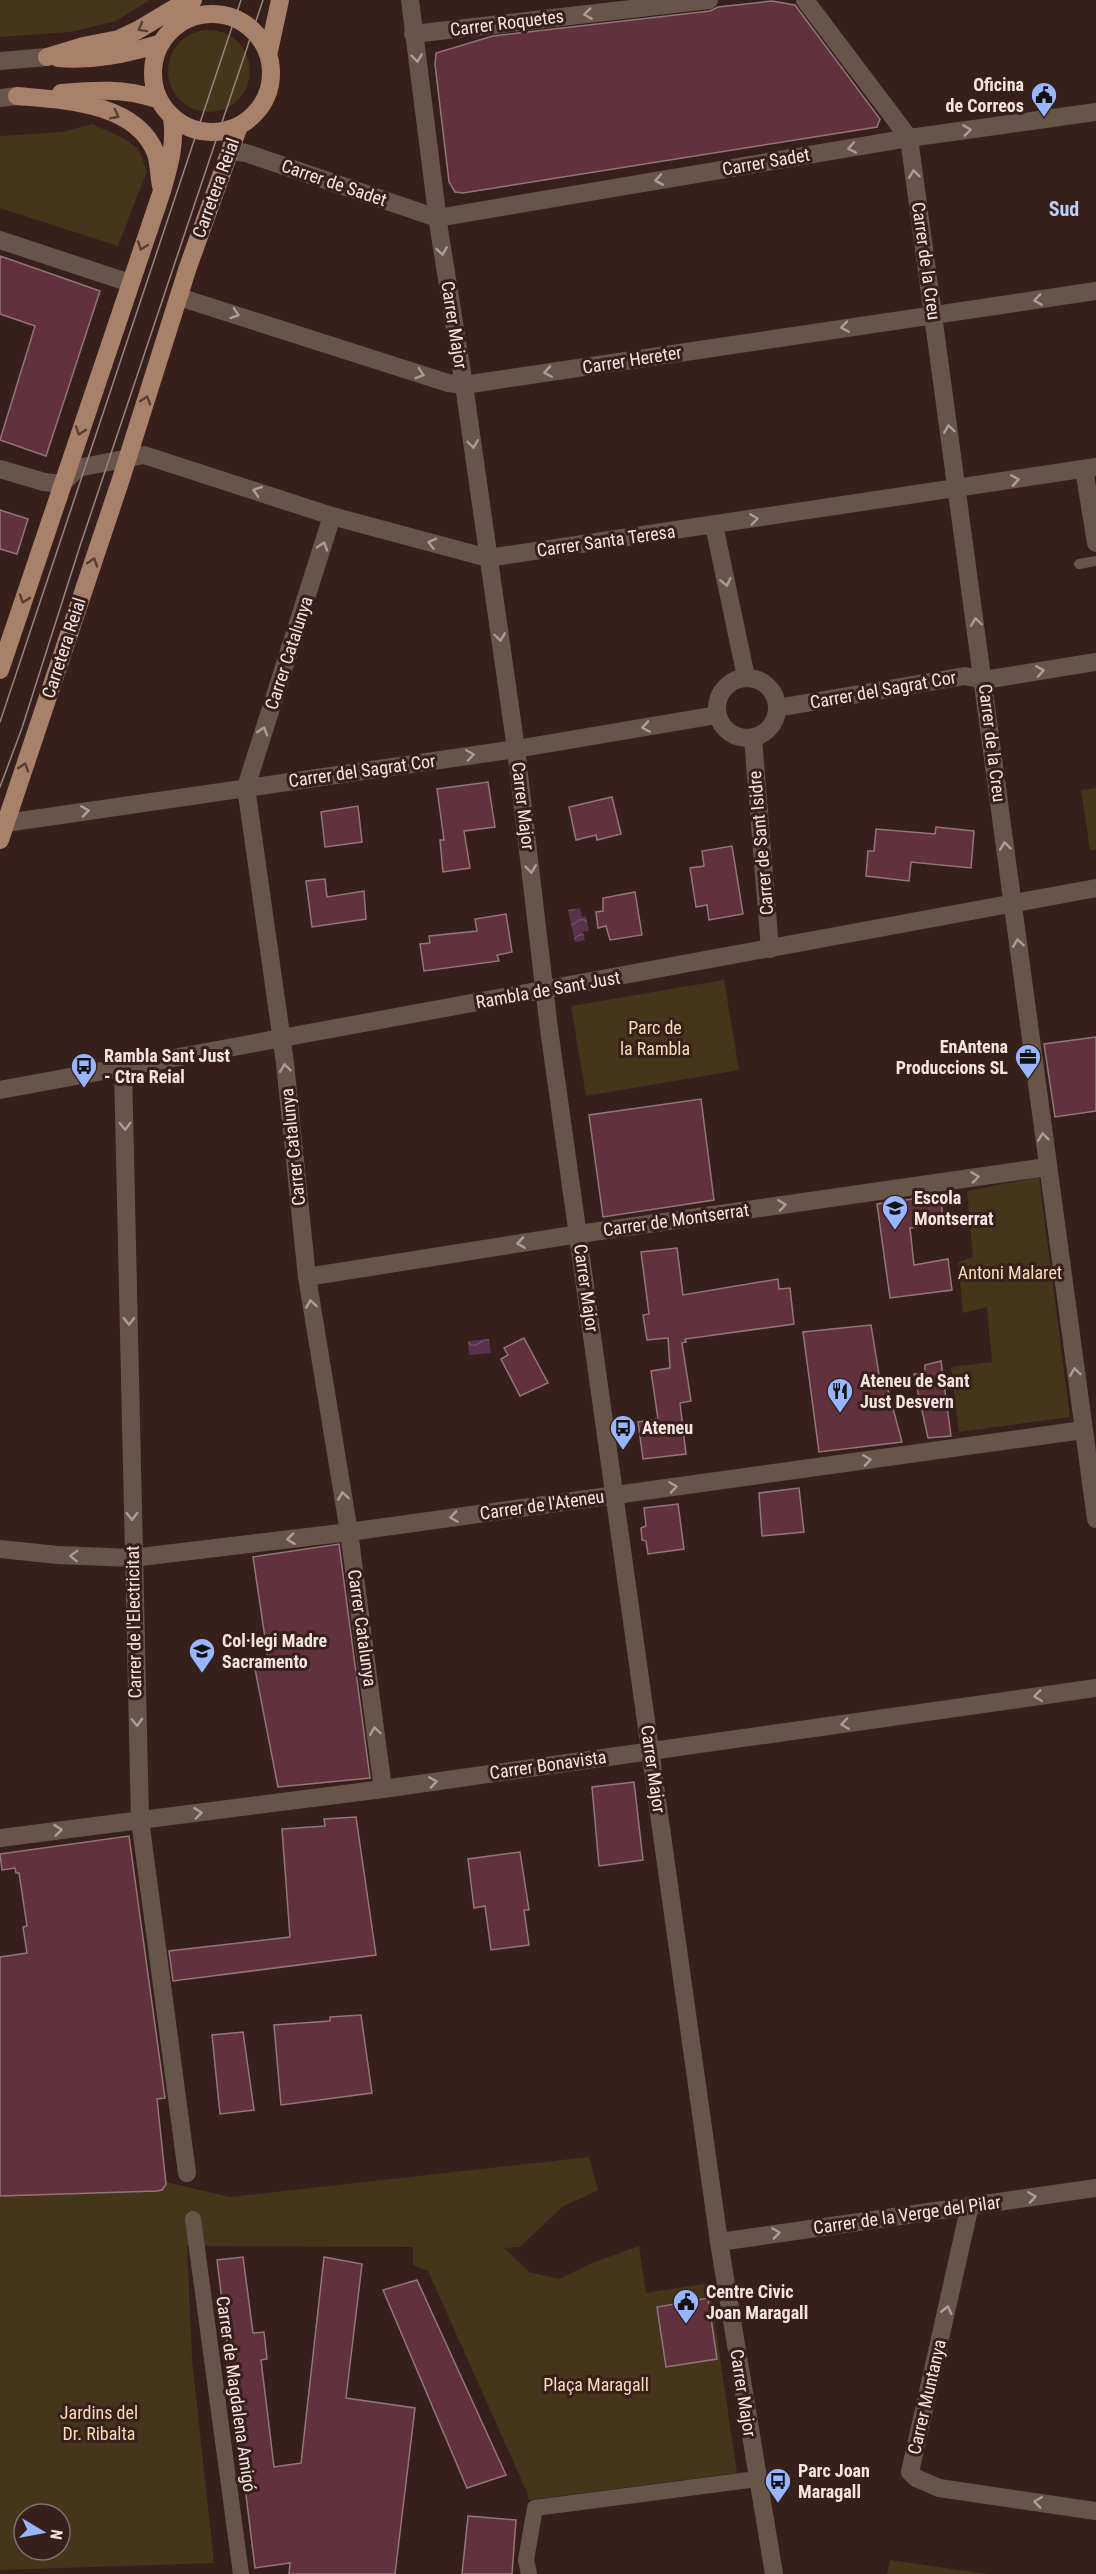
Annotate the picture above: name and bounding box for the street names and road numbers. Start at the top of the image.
street label: Carrer Roquetes [449,5,565,40]
street label: Carretera Reial [188,135,243,241]
street label: Carrer Sadet [721,143,811,180]
street label: Carrer de Sadet [279,155,390,210]
street label: Carrer de la Creu [908,201,945,321]
street label: Carrer Major [437,280,472,371]
street label: Carrer Hereter [581,341,684,378]
street label: Carrer Santa Teresa [535,520,677,561]
street label: Carrer Catalunya [260,593,317,712]
street label: Carretera Reial [37,595,90,701]
street label: Carrer del Sagrat Cor [808,666,958,713]
street label: Carrer de la Creu [975,683,1010,803]
street label: Carrer del Sagrat Cor [287,750,437,791]
street label: Carrer Major [508,761,539,852]
street label: Carrer de Sant Isidre [744,770,777,916]
street label: Rambla de Sant Just [474,966,622,1013]
street label: Carrer Catalunya [276,1087,309,1207]
street label: Carrer de Montserrat [602,1199,750,1240]
street label: Carrer Major [570,1243,603,1334]
street label: Carrer de l'Ateneu [478,1485,605,1524]
street label: Carrer de l'Electricitat [122,1545,145,1699]
street label: Carrer Catalunya [344,1568,381,1688]
street label: Carrer Major [637,1724,670,1815]
street label: Carrer Bonavista [488,1746,608,1783]
street label: Carrer de la Verge del Pilar [812,2191,1002,2238]
street label: Carrer de Magdalena Amigó [212,2295,261,2493]
street label: Carrer Muntanya [903,2337,950,2456]
street label: Carrer Major [726,2348,761,2439]

